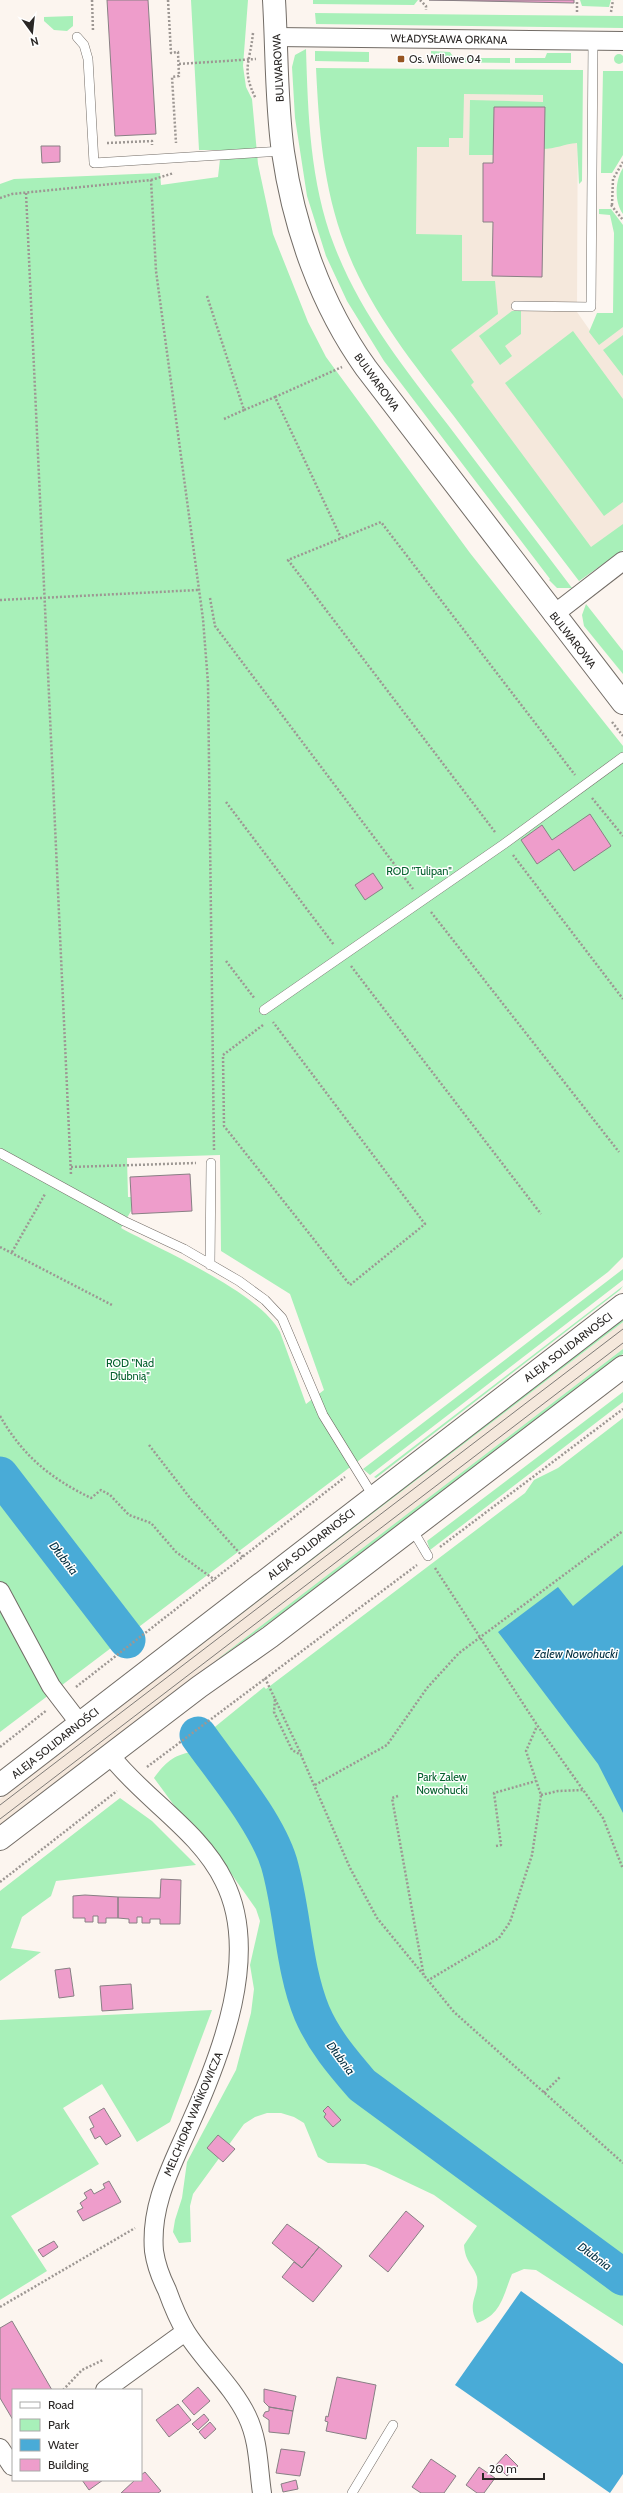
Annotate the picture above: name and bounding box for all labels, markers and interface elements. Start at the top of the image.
north arrow [12,12,52,52]
street label: WŁADYSŁAWA ORKANA [390,31,508,47]
street label: BULWAROWA [269,33,287,102]
text: N [29,34,40,49]
place label: Os. Willowe 04 [409,52,481,66]
marker: Os. Willowe 04 [396,54,406,64]
street label: BULWAROWA [351,350,403,414]
street label: BULWAROWA [547,609,600,671]
park label: ROD "Tulipan" [386,864,452,878]
street label: ALEJA SOLIDARNOŚCI [521,1309,615,1385]
park label: ROD "Nad Dłubnią" [106,1356,154,1383]
street label: ALEJA SOLIDARNOŚCI [264,1505,358,1583]
water label: Dłubnia [46,1538,82,1578]
water label: Zalew Nowohucki [533,1646,618,1661]
street label: ALEJA SOLIDARNOŚCI [8,1704,102,1782]
park label: Park Zalew Nowohucki [416,1770,468,1797]
water label: Dłubnia [323,2038,359,2078]
street label: MELCHIORA WAŃKOWICZA [160,2050,226,2178]
water label: Dłubnia [575,2239,615,2273]
legend [12,2389,142,2481]
text: Road [48,2397,74,2412]
text: Park [48,2417,70,2432]
text: Water [48,2437,79,2452]
scale bar [483,2455,544,2481]
text: Building [48,2457,90,2472]
text: 20 m [489,2461,517,2476]

